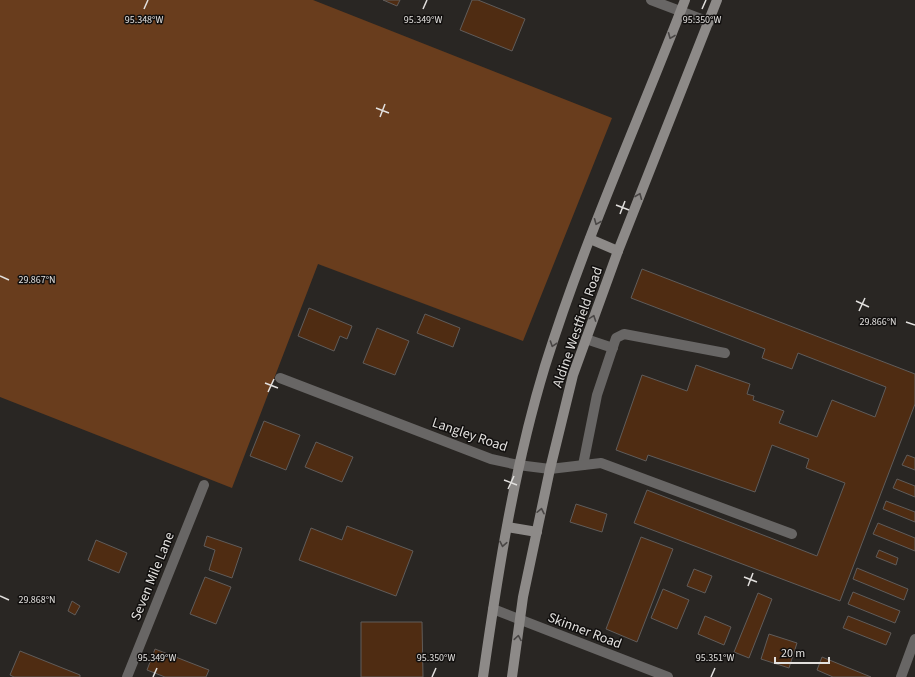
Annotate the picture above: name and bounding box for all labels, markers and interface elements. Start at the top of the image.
text: 95.348°W [125,13,163,27]
text: 95.349°W [404,13,442,27]
text: 95.350°W [683,13,721,27]
one-way arrow [667,33,675,40]
one-way arrow [635,193,643,200]
one-way arrow [593,219,601,226]
street label: Aldine Westfield Road [548,264,608,390]
text: 29.867°N [18,273,56,287]
one-way arrow [589,315,597,322]
text: 29.866°N [859,315,897,329]
one-way arrow [549,341,557,348]
street label: Langley Road [429,413,510,457]
one-way arrow [537,508,545,514]
street label: Seven Mile Lane [126,529,180,624]
one-way arrow [500,541,508,548]
text: 29.868°N [18,593,56,607]
street label: Skinner Road [545,608,625,654]
one-way arrow [513,635,522,642]
scale bar [775,639,829,665]
text: 20 m [781,645,805,662]
text: 95.349°W [138,651,176,665]
text: 95.350°W [417,651,455,665]
text: 95.351°W [696,651,734,665]

